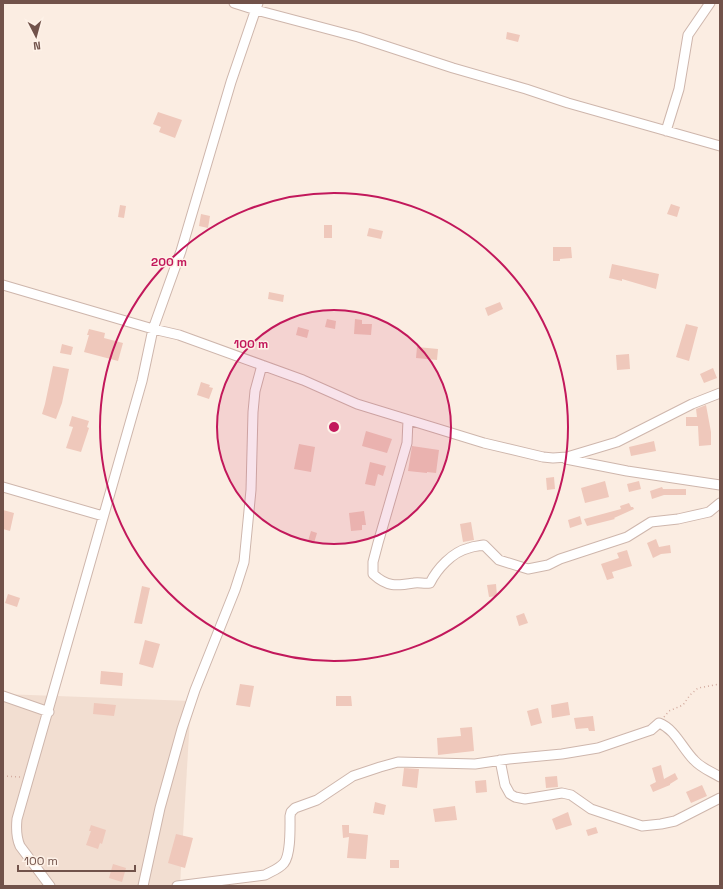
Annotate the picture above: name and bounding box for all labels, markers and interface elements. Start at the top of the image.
north arrow [16,16,56,56]
text: N [33,39,41,53]
text: 200 m [151,254,187,270]
text: 100 m [234,336,268,352]
centre of rings [327,420,341,434]
scale bar [18,847,135,873]
text: 100 m [24,853,58,869]

